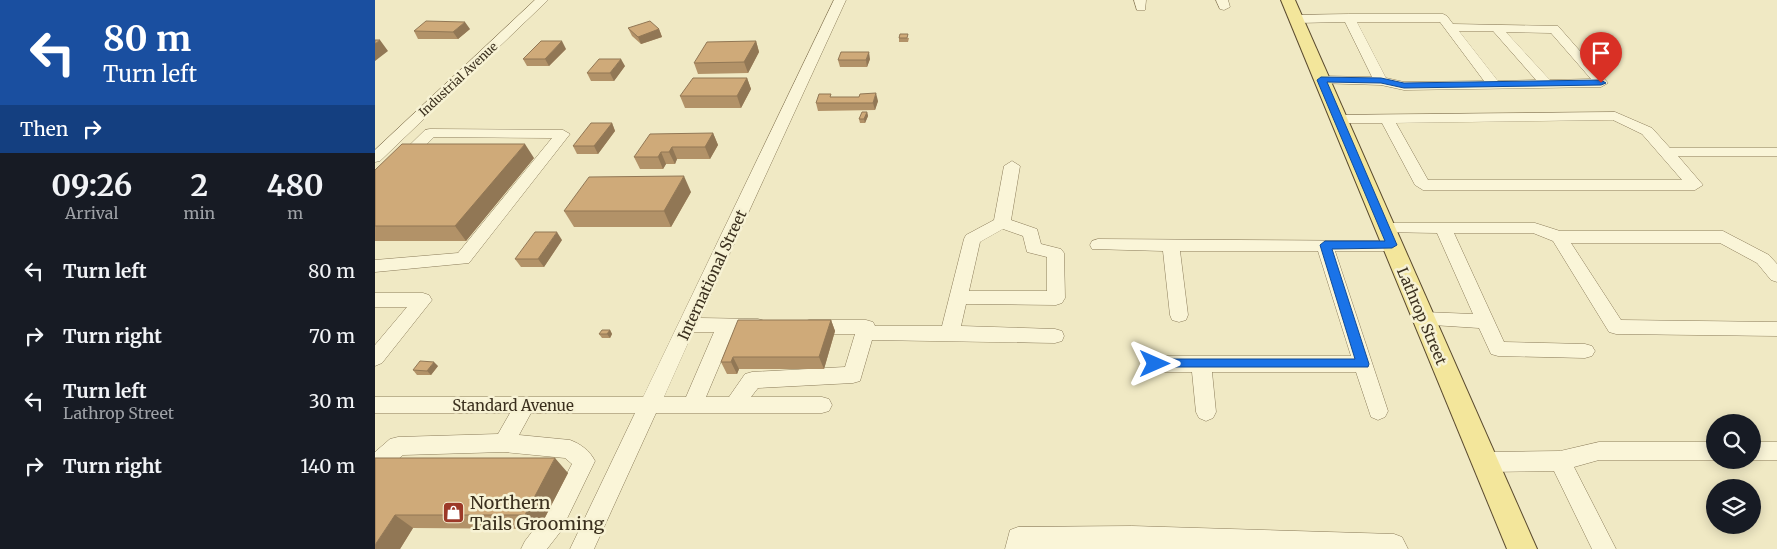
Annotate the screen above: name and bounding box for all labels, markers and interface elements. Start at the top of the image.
text: 80 m [103,17,191,61]
icon: left [20,20,85,85]
pin [1580,32,1622,83]
street label: Industrial Avenue [416,39,500,119]
icon: arrive [1587,39,1615,67]
text: Turn left [103,60,197,88]
icon: right [78,115,106,143]
text: Then [20,117,68,141]
text: 09:26 [51,166,132,204]
text: 2 [191,166,208,204]
text: 480 [266,166,324,204]
text: Arrival [65,203,118,223]
text: min [184,203,215,223]
text: m [287,203,303,223]
street label: International Street [673,207,751,343]
icon: left [20,257,48,285]
text: Turn left [63,259,147,283]
text: 80 m [308,259,355,283]
street label: Lathrop Street [1393,264,1451,368]
icon: right [20,322,48,350]
text: Turn right [63,324,162,348]
text: 70 m [309,324,355,348]
position arrow [1128,337,1180,389]
text: Turn left [63,379,147,403]
icon: left [20,387,48,415]
text: 30 m [309,389,355,413]
street label: Standard Avenue [452,396,574,415]
text: Lathrop Street [63,403,174,423]
map controls [1706,414,1761,534]
button: search [1706,414,1761,469]
icon: right [20,452,48,480]
text: Turn right [63,454,162,478]
text: 140 m [300,454,355,478]
button: layers [1706,479,1761,534]
place label: Northern Tails Grooming [470,491,605,535]
shop icon: Northern Tails Grooming [442,500,466,524]

